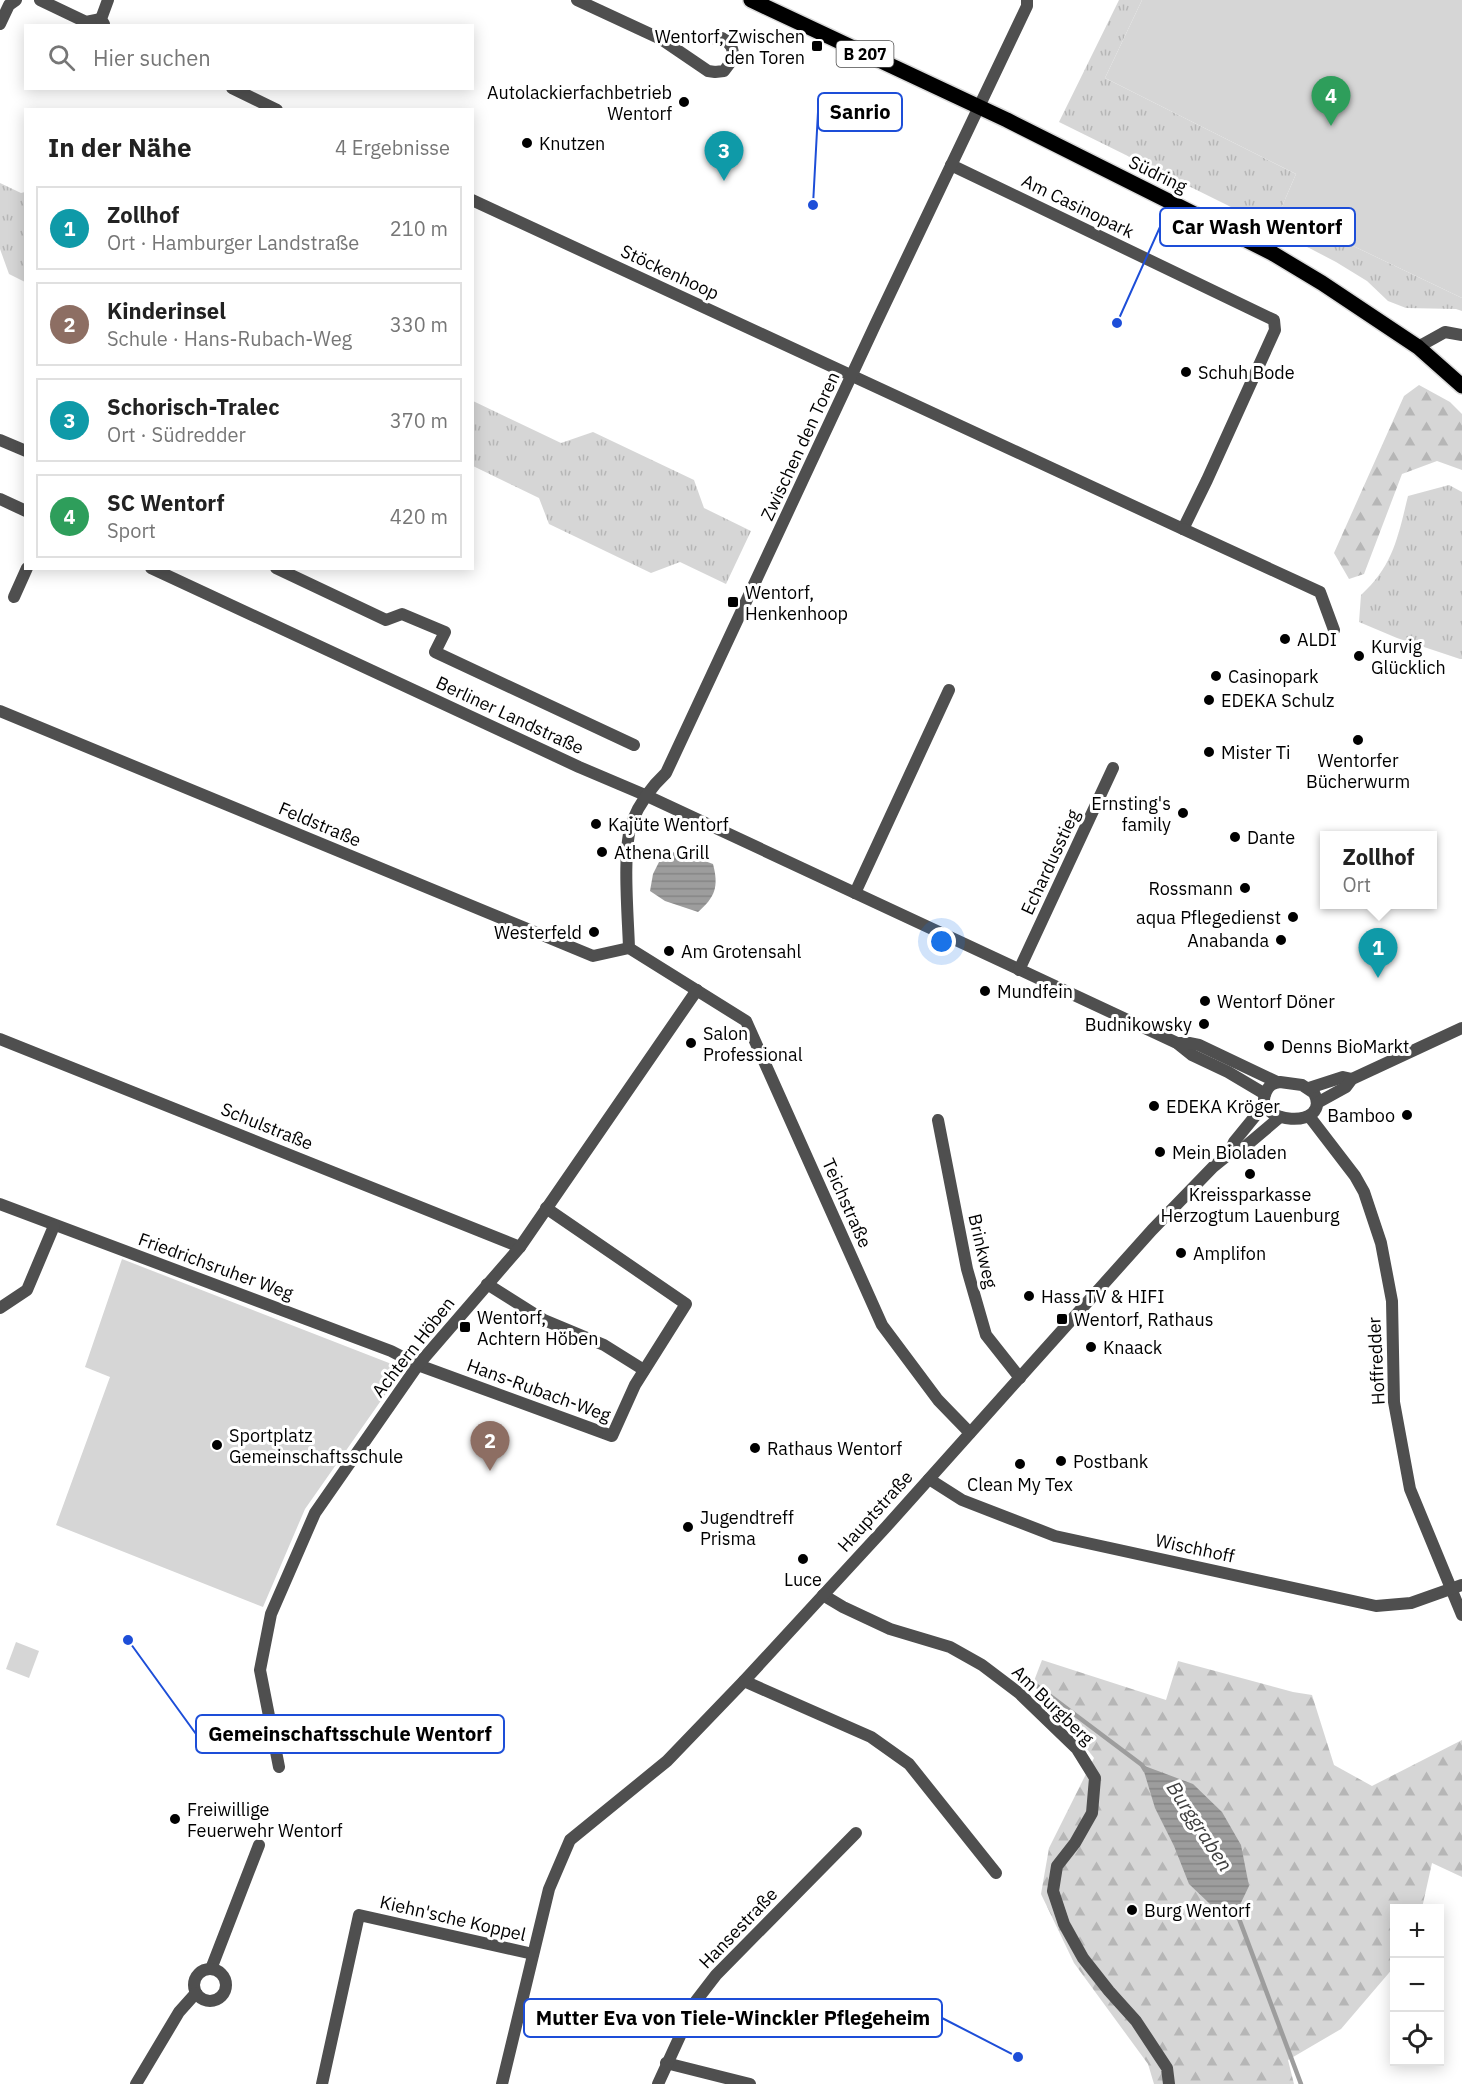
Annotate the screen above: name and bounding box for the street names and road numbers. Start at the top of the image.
road number: B 207 [836,41,894,67]
street label: Südring [1125,150,1191,198]
street label: Am Casinopark [1018,169,1138,243]
street label: Stöckenhoop [617,239,723,305]
street label: Zwischen den Toren [755,368,845,524]
street label: Berliner Landstraße [432,671,588,759]
street label: Feldstraße [275,796,365,852]
street label: Echardusstieg [1016,805,1085,918]
street label: Schulstraße [218,1097,317,1155]
street label: Teichstraße [817,1155,877,1251]
street label: Brinkweg [963,1212,1003,1291]
street label: Friedrichsruher Weg [135,1227,297,1305]
street label: Achtern Höben [367,1292,459,1402]
street label: Hoffredder [1362,1316,1390,1406]
street label: Hans-Rubach-Weg [464,1353,615,1427]
street label: Hauptstraße [832,1465,918,1556]
street label: Wischhoff [1153,1528,1237,1568]
street label: Am Burgberg [1007,1660,1099,1750]
street label: Hansestraße [694,1883,782,1973]
street label: Kiehn'sche Koppel [378,1890,528,1946]

